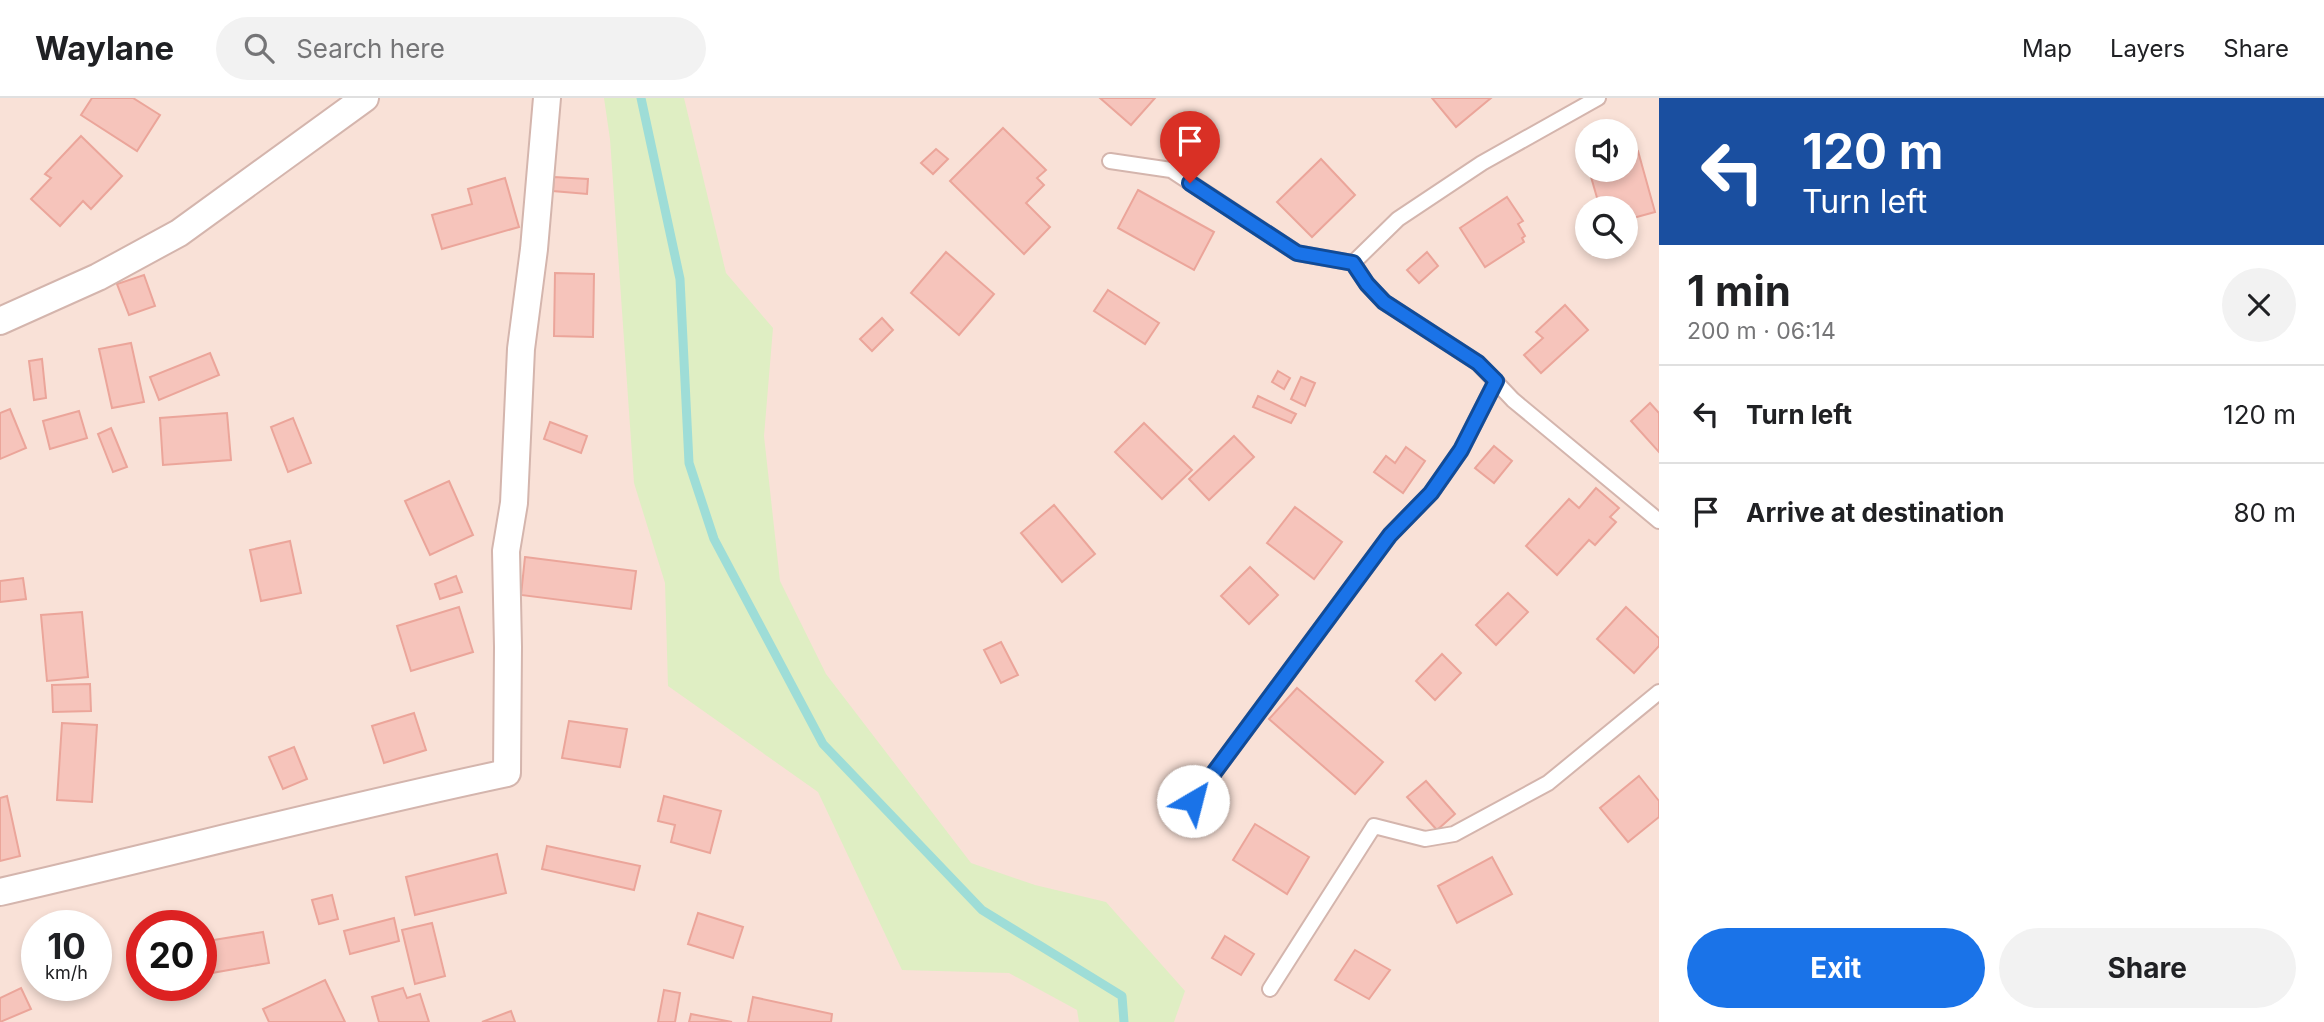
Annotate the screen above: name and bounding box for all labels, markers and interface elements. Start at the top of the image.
search box [216,17,706,80]
text: Waylane [35,28,174,68]
icon: search [240,29,278,67]
text: Search here [296,33,445,64]
text: Map [2022,34,2072,63]
text: Layers [2110,34,2185,63]
text: Share [2223,34,2289,63]
pin [1160,111,1220,183]
map controls [1575,119,1638,259]
button: sound [1575,119,1638,182]
icon: arrive [1171,122,1209,160]
text: 120 m [1802,122,1943,181]
icon: left [1687,126,1778,217]
text: Turn left [1802,182,1927,221]
button: search [1575,196,1638,259]
text: 1 min [1687,265,1791,316]
button: close [2222,268,2296,342]
text: 200 m · 06:14 [1687,317,1836,345]
icon: left [1687,395,1725,433]
text: Turn left [1746,399,1852,430]
text: 120 m [2223,399,2296,430]
icon: arrive [1687,493,1725,531]
text: Arrive at destination [1746,497,2005,528]
text: 80 m [2233,497,2296,528]
position arrow [1156,764,1230,838]
speed limit sign: 20 [126,910,217,1001]
text: 10 [47,925,86,967]
button: Exit [1687,928,1985,1008]
button: Share [1999,928,2296,1008]
text: km/h [45,962,88,983]

